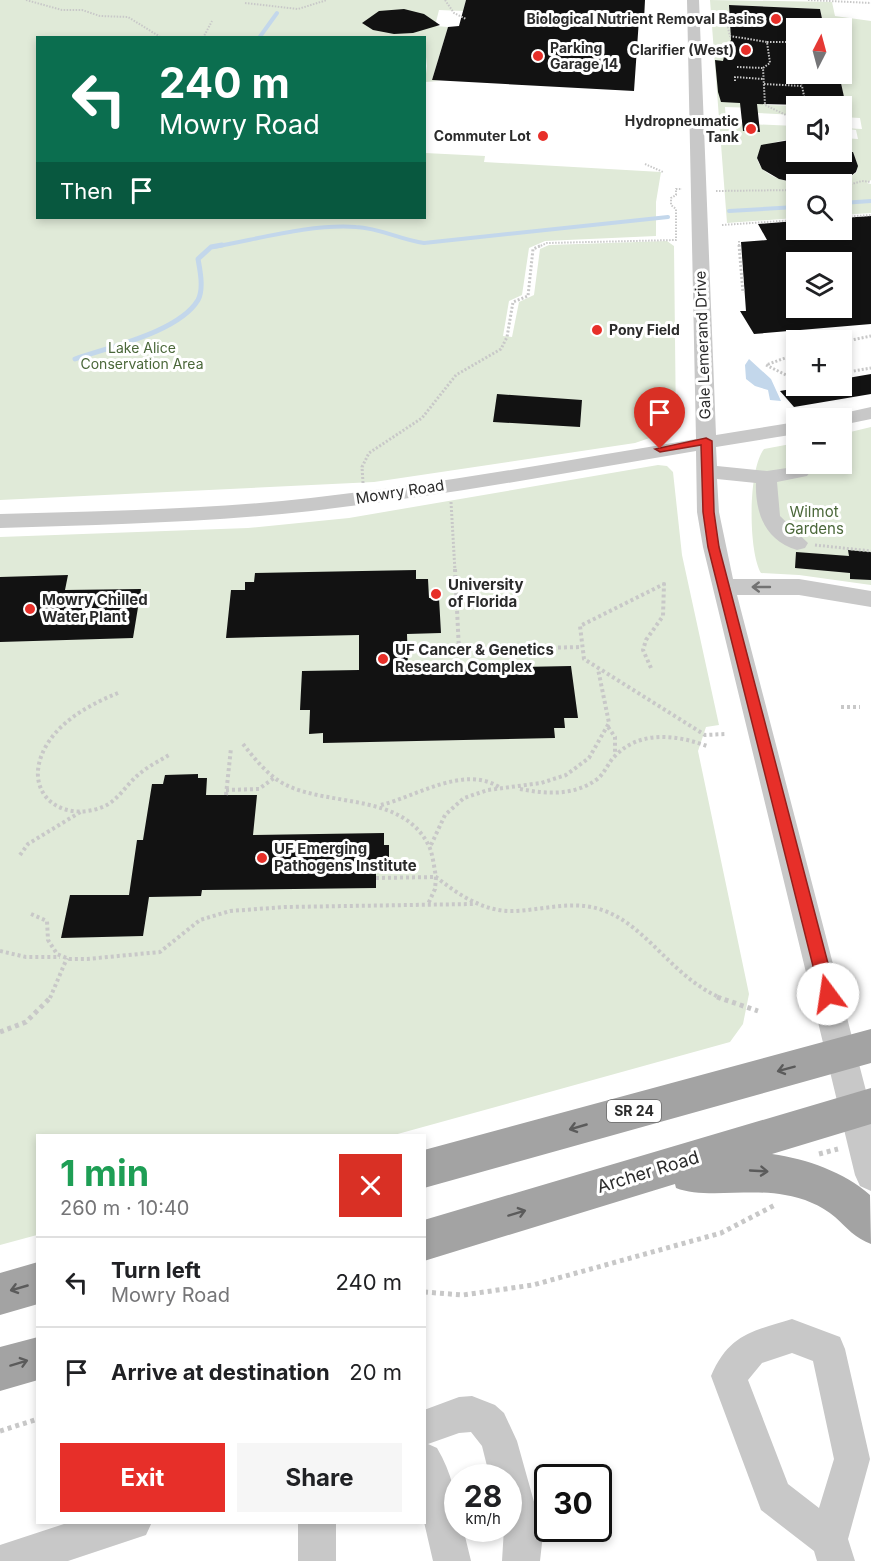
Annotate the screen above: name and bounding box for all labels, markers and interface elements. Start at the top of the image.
place label: Biological Nutrient Removal Basins [527,10,764,27]
marker: Biological Nutrient Removal Basins [769,12,783,26]
north arrow [786,18,852,84]
map controls [786,18,852,474]
place label: Parking Garage 14 [550,39,618,72]
place label: Clarifier (West) [630,41,734,58]
marker: Clarifier (West) [739,43,753,57]
marker: Parking Garage 14 [531,49,545,63]
text: 240 m [159,57,290,108]
icon: left [60,60,138,138]
button: sound [786,96,852,162]
text: Mowry Road [159,108,320,141]
place label: Hydropneumatic Tank [625,112,740,145]
marker: Hydropneumatic Tank [744,122,758,136]
place label: Commuter Lot [434,127,531,144]
marker: Commuter Lot [536,129,550,143]
icon: arrive [125,174,158,207]
button: search [786,174,852,240]
text: Then [60,178,113,204]
button: layers [786,252,852,318]
street label: Gale Lemerand Drive [690,270,715,420]
place label: Pony Field [609,321,680,338]
marker: Pony Field [590,323,604,337]
button: + [786,330,852,396]
park label: Lake Alice Conservation Area [80,339,204,372]
pin [634,387,685,449]
icon: arrive [643,396,676,429]
button: − [786,408,852,474]
street label: Mowry Road [354,475,445,508]
park label: Wilmot Gardens [784,502,844,538]
place label: University of Florida [448,575,523,611]
one-way arrow [751,581,771,593]
marker: University of Florida [429,587,443,601]
place label: Mowry Chilled Water Plant [42,590,148,626]
marker: Mowry Chilled Water Plant [23,602,37,616]
place label: UF Cancer & Genetics Research Complex [395,640,554,676]
marker: UF Cancer & Genetics Research Complex [376,652,390,666]
place label: UF Emerging Pathogens Institute [274,839,417,875]
marker: UF Emerging Pathogens Institute [255,851,269,865]
position arrow [796,962,860,1026]
one-way arrow [777,1064,796,1075]
road number: SR 24 [607,1100,661,1122]
one-way arrow [569,1122,588,1133]
street label: Archer Road [594,1146,701,1197]
text: 1 min [60,1151,149,1195]
button: close [339,1154,402,1217]
one-way arrow [749,1166,769,1177]
text: 260 m · 10:40 [60,1196,189,1220]
one-way arrow [507,1207,526,1218]
text: Turn left [111,1257,201,1283]
icon: left [60,1266,93,1299]
text: 240 m [335,1269,402,1295]
one-way arrow [10,1283,29,1294]
text: Mowry Road [111,1283,230,1307]
icon: arrive [60,1356,93,1389]
one-way arrow [9,1357,28,1368]
text: Arrive at destination [111,1359,330,1385]
text: 20 m [349,1359,402,1385]
button: Exit [60,1443,225,1512]
button: Share [237,1443,402,1512]
speed limit sign: 30 [534,1464,612,1542]
text: 28 [464,1478,502,1514]
text: km/h [465,1509,501,1528]

